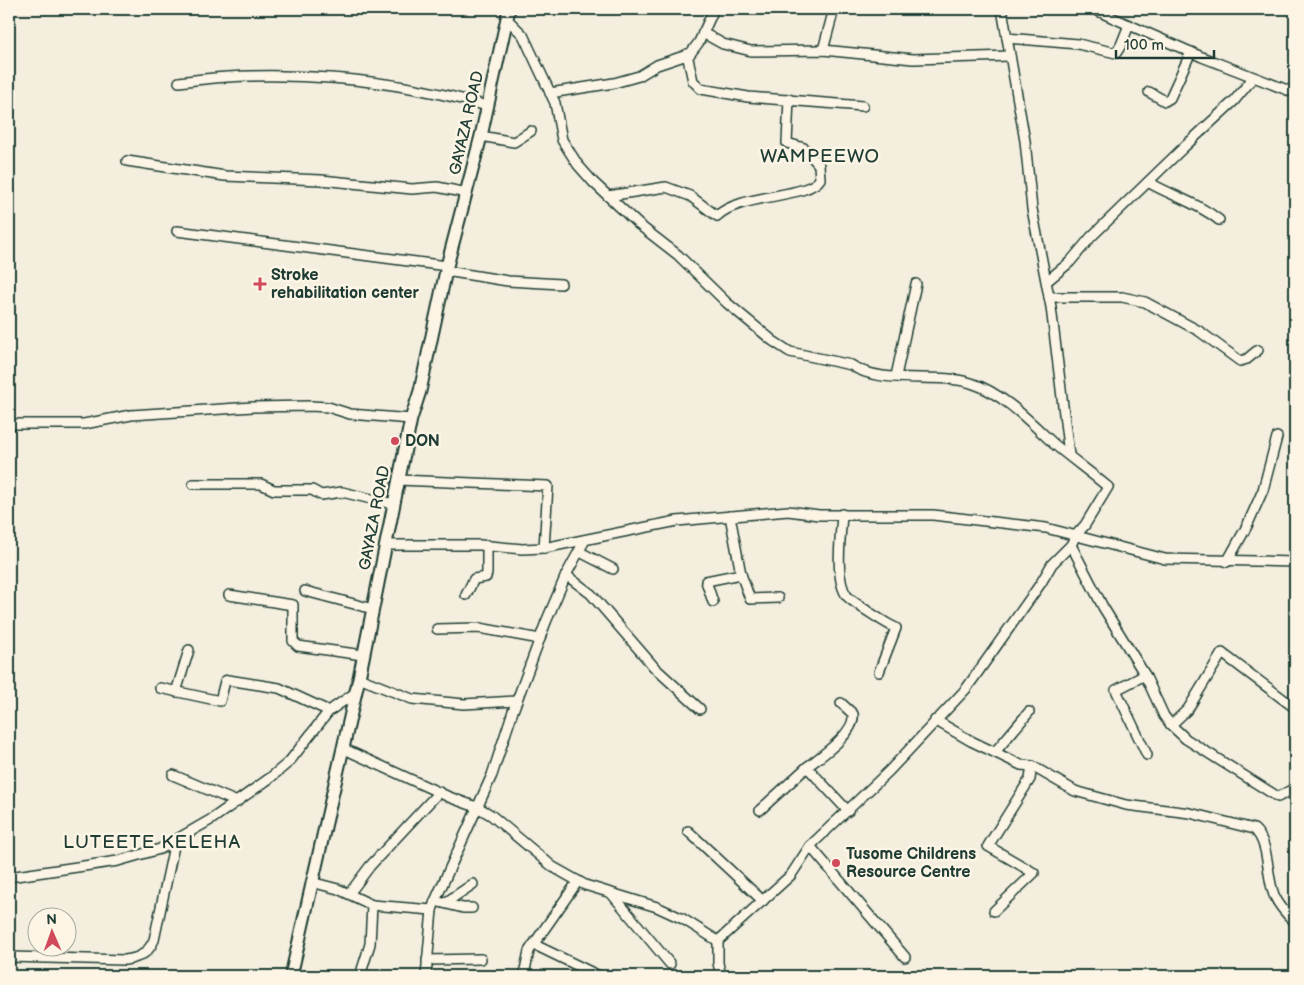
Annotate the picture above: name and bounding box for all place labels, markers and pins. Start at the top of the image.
place label: Stroke rehabilitation center [271,266,419,303]
marker: Stroke rehabilitation center [253,277,267,291]
place label: DON [405,432,440,451]
marker: DON [389,435,401,447]
place label: Tusome Childrens Resource Centre [846,845,976,882]
marker: Tusome Childrens Resource Centre [830,857,842,869]

